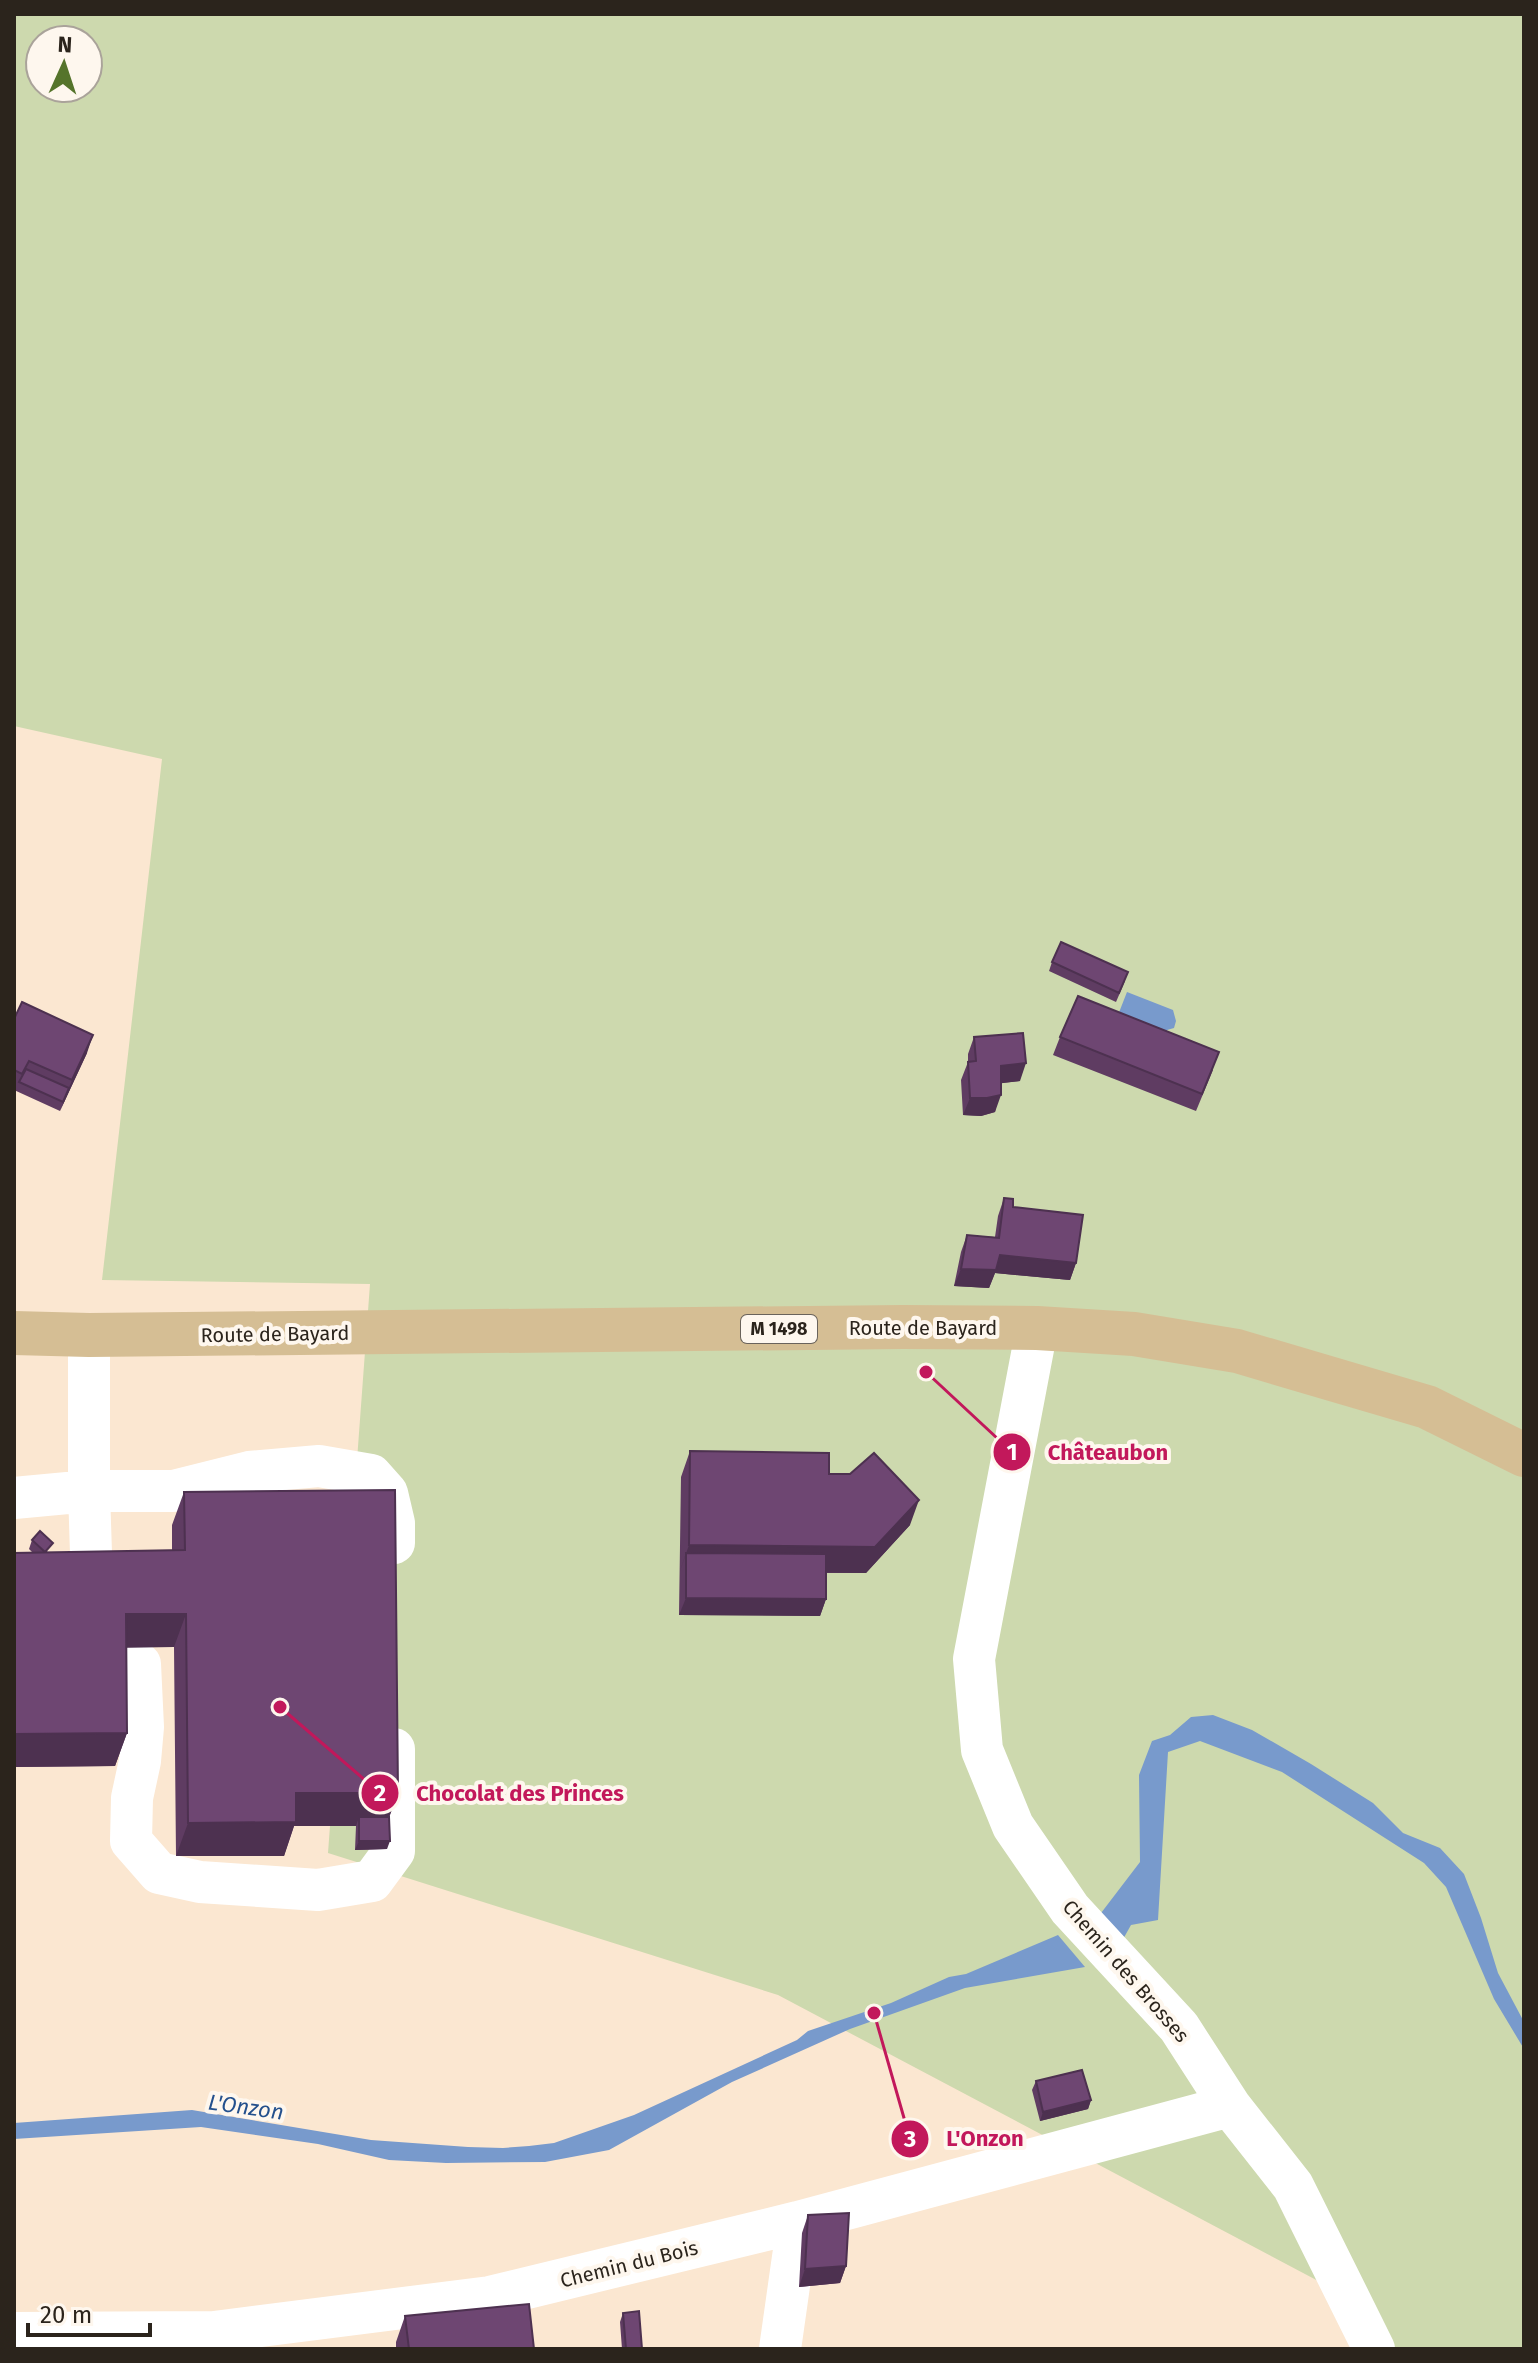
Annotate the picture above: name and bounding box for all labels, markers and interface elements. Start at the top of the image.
north arrow [24,24,104,104]
text: N [57,31,73,58]
road number: M 1498 [741,1315,817,1343]
street label: Route de Bayard [849,1316,997,1340]
street label: Route de Bayard [200,1321,350,1347]
callout: Châteaubon [992,1429,1184,1475]
text: 1 [1006,1438,1018,1466]
text: Châteaubon [1048,1439,1168,1466]
callout: Chocolat des Princes [360,1770,639,1816]
text: 2 [374,1779,386,1807]
text: Chocolat des Princes [416,1780,624,1807]
street label: Chemin des Brosses [1058,1895,1194,2047]
water label: L'Onzon [207,2088,285,2126]
callout: L'Onzon [890,2116,1039,2162]
text: 3 [903,2125,916,2153]
text: L'Onzon [946,2125,1024,2152]
street label: Chemin du Bois [558,2235,700,2293]
scale bar [28,2287,150,2337]
text: 20 m [40,2301,92,2329]

